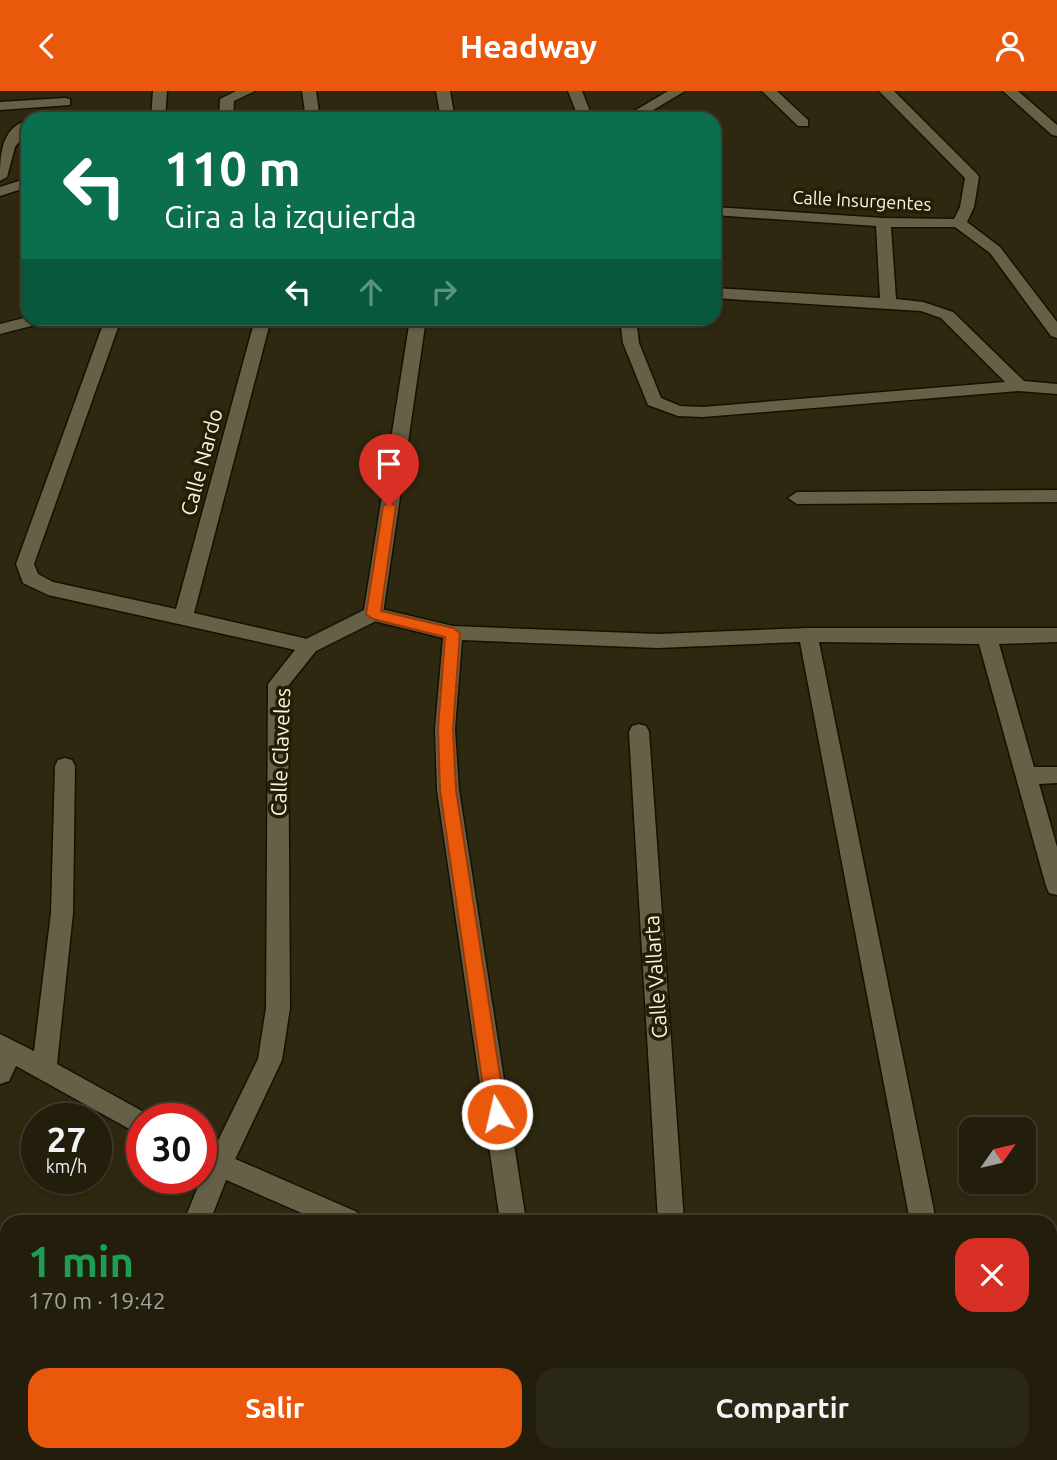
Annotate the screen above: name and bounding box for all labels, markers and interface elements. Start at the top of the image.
icon: back [28,27,66,65]
icon: person [991,27,1029,65]
text: Headway [460,28,597,64]
icon: left [49,140,140,231]
text: 110 m [164,140,301,195]
street label: Calle Insurgentes [792,186,932,214]
text: Gira a la izquierda [164,198,417,234]
icon: left [279,273,317,311]
icon: ahead [352,273,390,311]
icon: right [425,273,463,311]
street label: Calle Nardo [175,406,227,518]
pin [359,434,419,506]
icon: arrive [370,445,408,483]
street label: Calle Claveles [266,687,294,817]
street label: Calle Vallarta [639,914,671,1040]
position arrow [460,1077,534,1151]
speed limit sign: 30 [126,1103,217,1194]
north arrow [959,1117,1036,1193]
map controls [959,1117,1036,1194]
text: 27 [47,1119,86,1159]
text: km/h [46,1156,87,1176]
text: 1 min [28,1238,134,1285]
button: close [955,1238,1029,1312]
text: 170 m · 19:42 [28,1288,166,1313]
button: Salir [28,1368,522,1448]
button: Compartir [536,1368,1029,1448]

